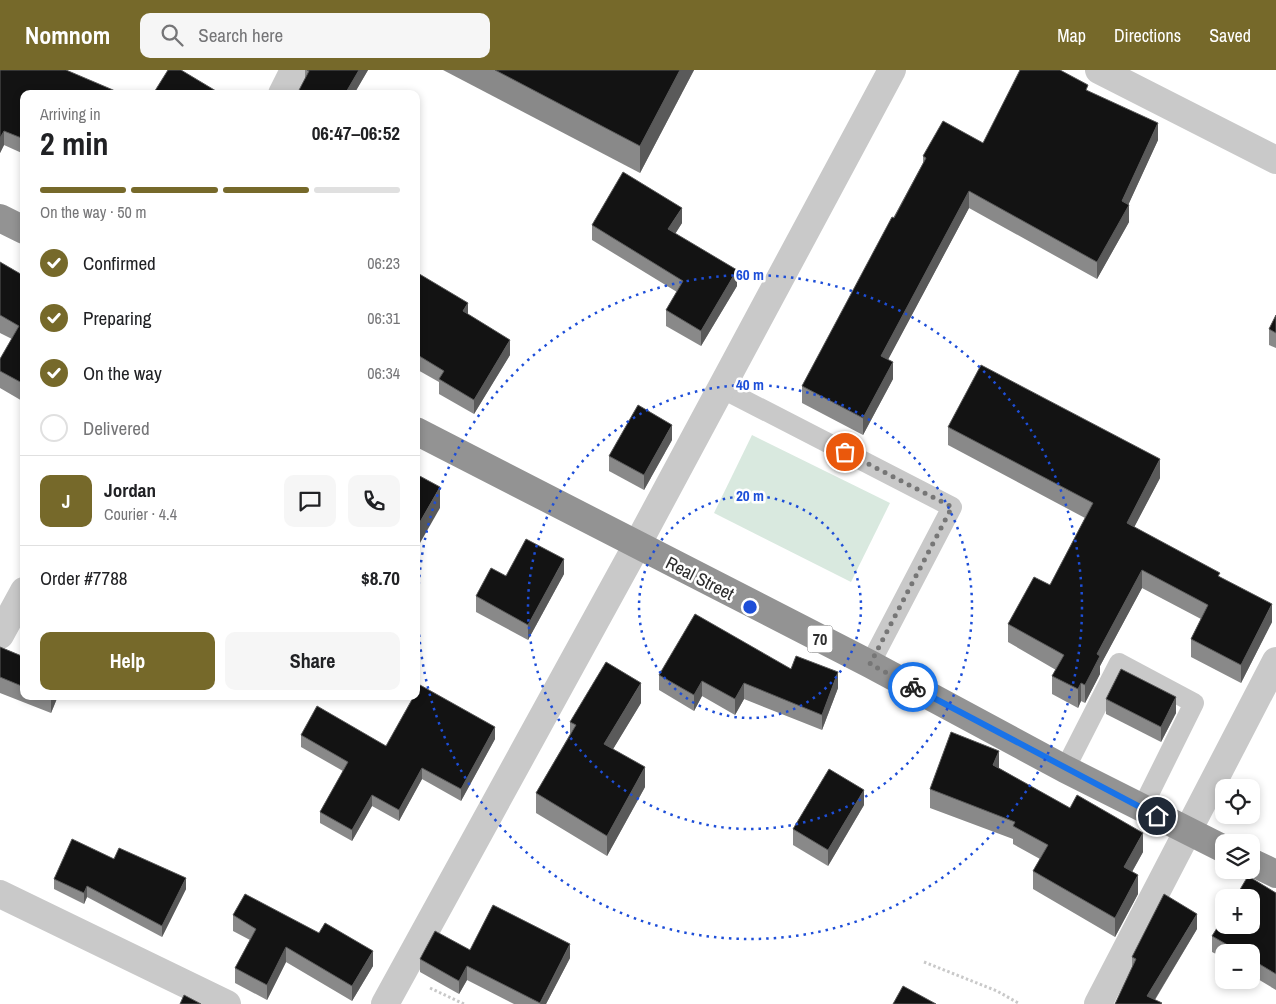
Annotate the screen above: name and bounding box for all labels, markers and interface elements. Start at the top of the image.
search box [140,13,490,58]
text: Nomnom [25,19,110,51]
icon: search [158,21,186,49]
text: Search here [198,22,283,48]
text: Map [1057,23,1086,48]
text: Directions [1114,23,1181,48]
text: Saved [1209,23,1251,48]
text: Arriving in [40,103,101,125]
text: 06:47–06:52 [312,120,400,146]
text: 2 min [40,122,109,165]
text: On the way · 50 m [40,201,146,223]
icon: check [40,249,68,277]
text: Confirmed [83,250,156,276]
text: 06:23 [367,252,400,274]
text: 60 m [736,264,764,285]
icon: check [40,304,68,332]
text: Preparing [83,305,151,331]
text: 06:31 [367,307,400,329]
icon: check [40,359,68,387]
text: On the way [83,360,162,386]
text: 06:34 [367,362,400,384]
text: 40 m [736,374,764,395]
text: Delivered [83,415,150,441]
pin [824,431,866,473]
icon: bag [831,438,859,466]
button: chat [284,475,336,527]
button: phone [348,475,400,527]
text: Jordan [104,477,156,503]
text: 20 m [736,485,764,506]
text: J [62,488,70,514]
text: Courier · 4.4 [104,503,177,525]
street label: Real Street [661,550,739,606]
text: Order #7788 [40,565,127,591]
text: $8.70 [361,565,400,591]
centre of rings [741,598,759,616]
road number: 70 [808,626,832,652]
button: Help [40,632,215,690]
button: Share [225,632,400,690]
courier [888,662,938,712]
icon: bike [899,673,927,701]
map controls [1215,779,1260,989]
button: locate [1215,779,1260,824]
pin [1136,795,1178,837]
icon: home [1143,802,1171,830]
button: layers [1215,834,1260,879]
button: + [1215,889,1260,934]
button: − [1215,944,1260,989]

